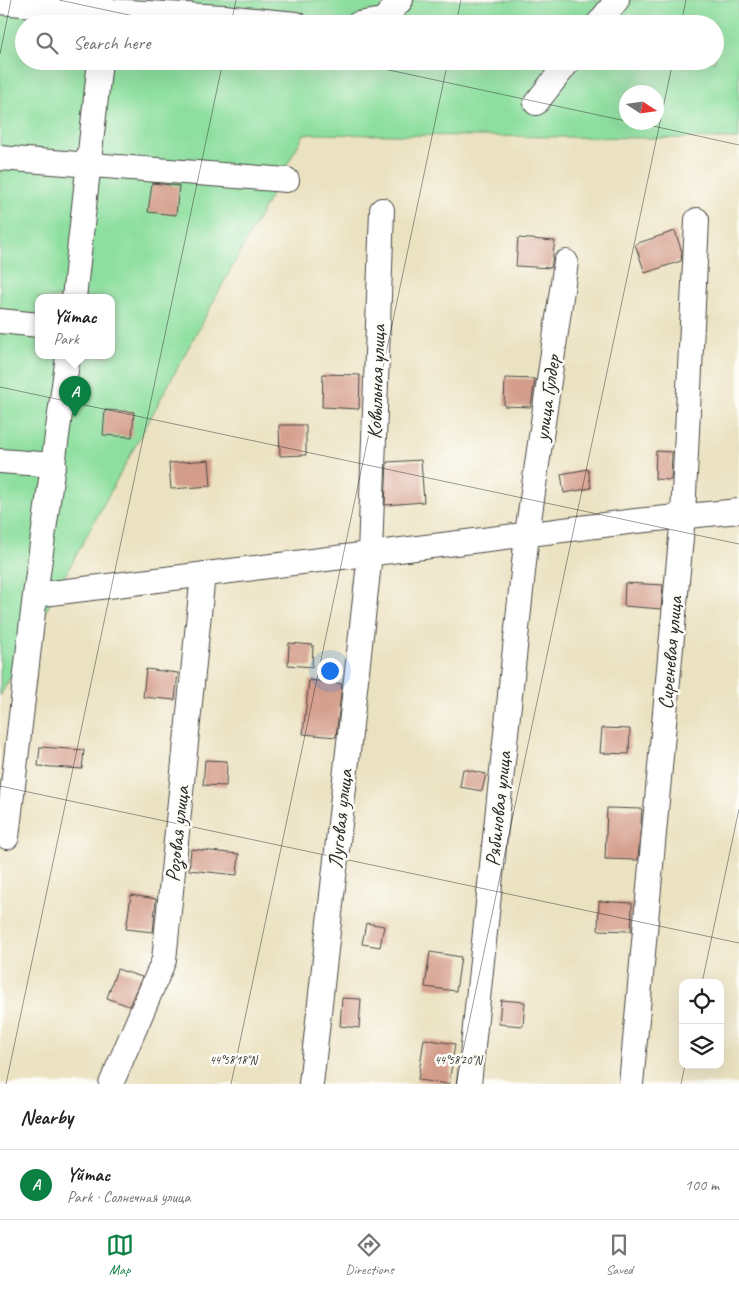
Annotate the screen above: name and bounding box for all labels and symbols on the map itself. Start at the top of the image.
north arrow [619,85,664,130]
street label: Ковыльная улица [361,323,391,440]
street label: улица Гулдер [528,352,566,445]
pin: A [59,376,91,417]
street label: Сиреневая улица [652,594,688,711]
your location [317,658,343,684]
street label: Рябиновая улица [479,749,517,868]
street label: Луговая улица [322,766,358,870]
street label: Розовая улица [159,783,196,883]
text: 44°58'18"N [209,1052,258,1068]
text: 44°58'20"N [434,1052,483,1068]

